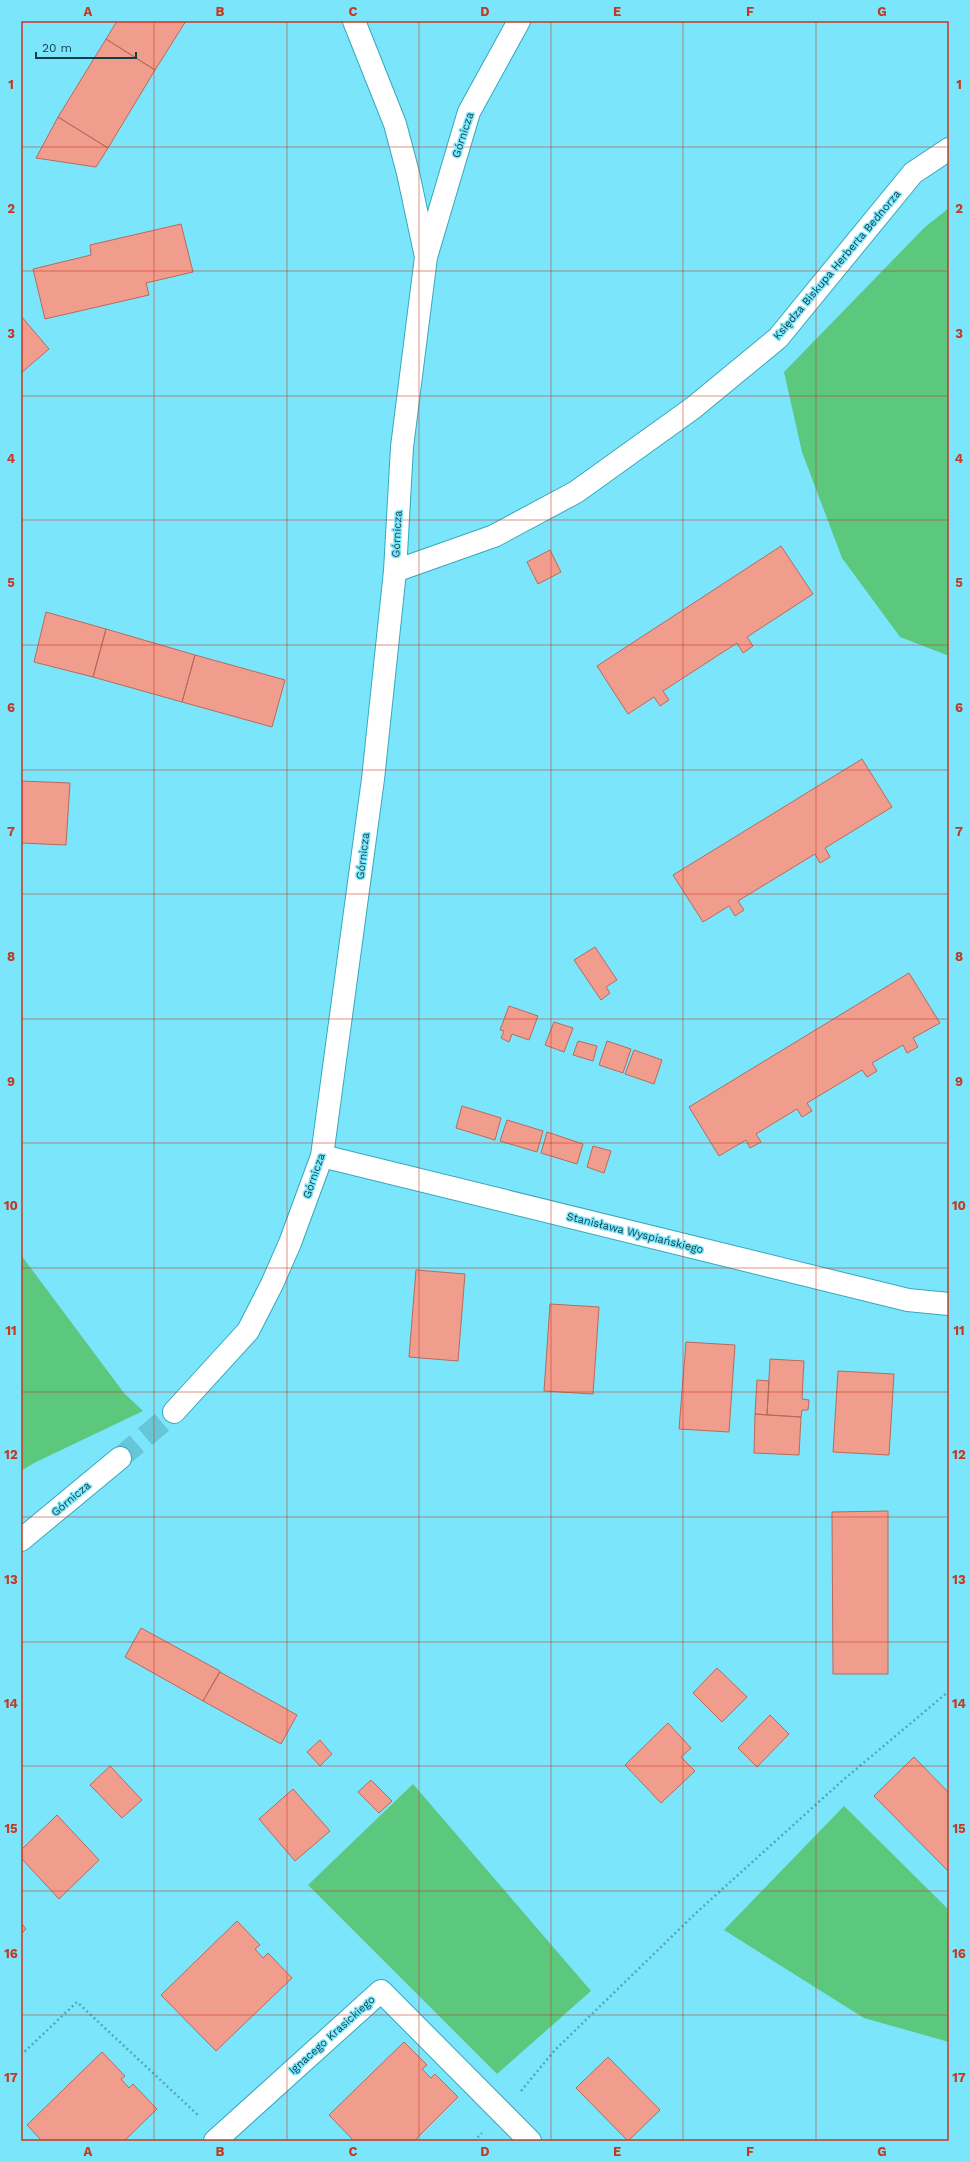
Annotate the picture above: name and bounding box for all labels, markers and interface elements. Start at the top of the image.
text: A [84,4,93,19]
text: B [216,4,225,19]
text: C [349,4,358,19]
text: D [480,4,490,19]
text: E [613,4,621,19]
text: F [746,4,754,19]
text: G [877,4,887,19]
scale bar [36,34,136,60]
text: 20 m [42,41,72,55]
text: 1 [8,77,14,92]
text: 1 [956,77,962,92]
street label: Górnicza [450,111,476,159]
street label: Księdza Biskupa Herberta Bednorza [771,188,903,342]
text: 2 [7,201,15,216]
text: 2 [955,201,963,216]
text: 3 [7,326,15,341]
text: 3 [955,326,963,341]
text: 4 [7,451,16,466]
text: 4 [955,451,964,466]
street label: Górnicza [389,510,405,558]
text: 5 [7,575,15,590]
text: 5 [955,575,963,590]
text: 6 [7,700,15,715]
text: 6 [955,700,963,715]
text: 7 [7,824,15,839]
text: 7 [955,824,963,839]
street label: Górnicza [354,832,372,880]
text: 8 [7,949,15,964]
text: 8 [955,949,963,964]
text: 9 [7,1074,15,1089]
text: 9 [955,1074,963,1089]
street label: Górnicza [300,1152,328,1200]
text: 10 [4,1198,18,1213]
text: 10 [952,1198,966,1213]
street label: Stanisława Wyspiańskiego [565,1210,705,1256]
text: 11 [5,1323,17,1338]
text: 11 [953,1323,965,1338]
text: 12 [4,1447,18,1462]
text: 12 [952,1447,966,1462]
street label: Górnicza [49,1479,93,1519]
text: 13 [4,1572,18,1587]
text: 13 [952,1572,966,1587]
text: 14 [4,1696,19,1711]
text: 14 [952,1696,967,1711]
text: 15 [4,1821,18,1836]
text: 15 [952,1821,966,1836]
text: 16 [4,1946,18,1961]
text: 16 [952,1946,966,1961]
street label: Ignacego Krasickiego [286,1993,378,2077]
text: 17 [4,2070,18,2085]
text: 17 [952,2070,966,2085]
text: A [84,2144,93,2159]
text: B [216,2144,225,2159]
text: C [349,2144,358,2159]
text: D [480,2144,490,2159]
text: E [613,2144,621,2159]
text: F [746,2144,754,2159]
text: G [877,2144,887,2159]

